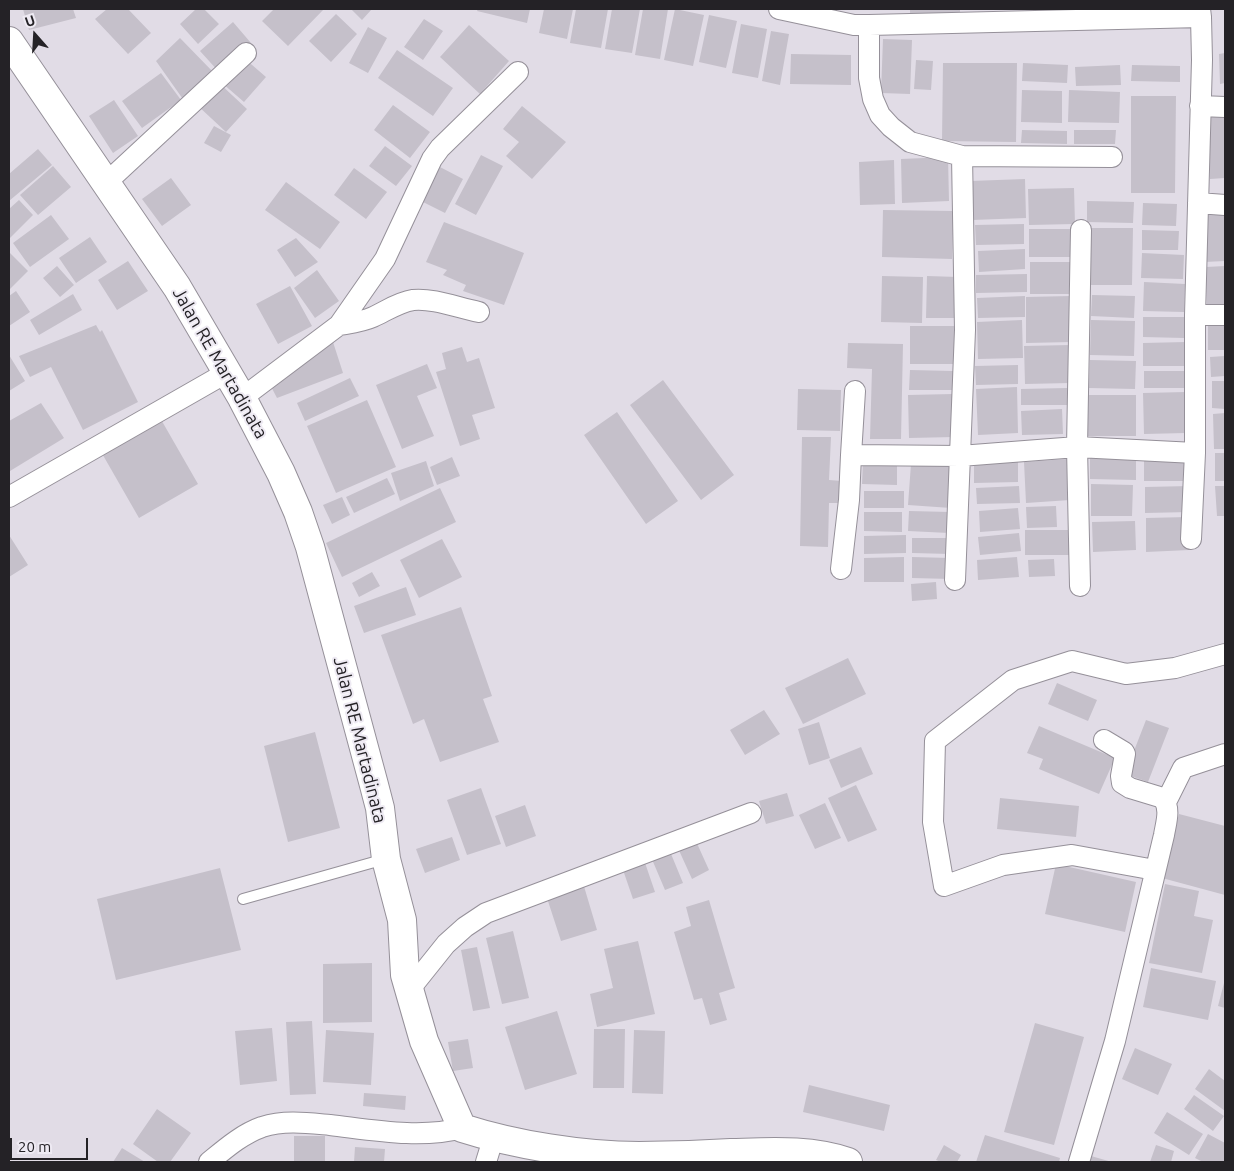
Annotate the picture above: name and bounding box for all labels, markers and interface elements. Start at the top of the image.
north arrow [10,10,60,60]
text: U [23,12,37,30]
street label: Jalan RE Martadinata [168,284,272,442]
street label: Jalan RE Martadinata [329,655,391,825]
scale bar [12,1128,90,1160]
text: 20 m [18,1138,51,1155]

